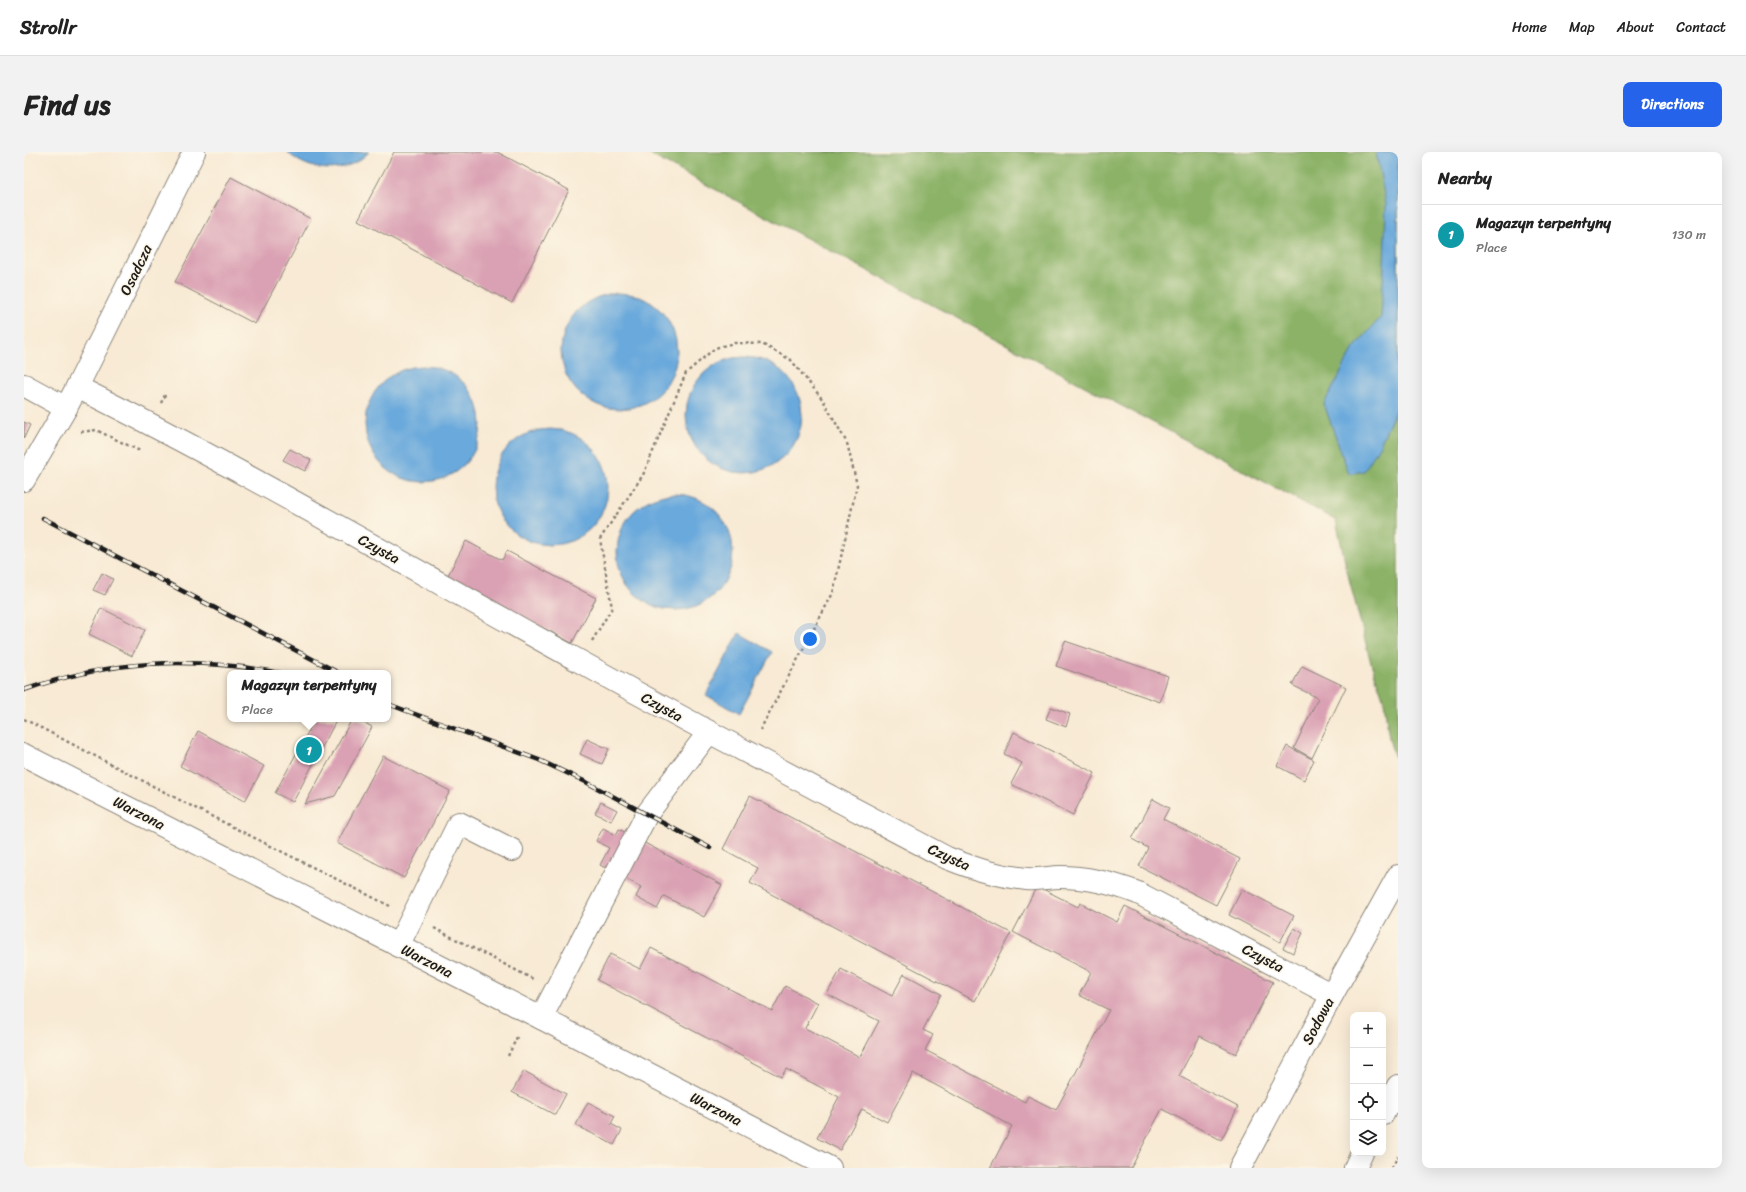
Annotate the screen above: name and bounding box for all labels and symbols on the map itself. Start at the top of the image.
street label: Osadcza [112,240,160,300]
street label: Czysta [353,527,405,571]
your location [800,629,820,649]
street label: Czysta [636,685,688,729]
pin: 1 [296,735,322,765]
street label: Warzona [108,789,170,837]
street label: Czysta [923,836,975,878]
street label: Czysta [1237,936,1289,980]
street label: Warzona [396,937,458,985]
street label: Sodowa [1295,992,1342,1049]
street label: Warzona [685,1085,747,1133]

